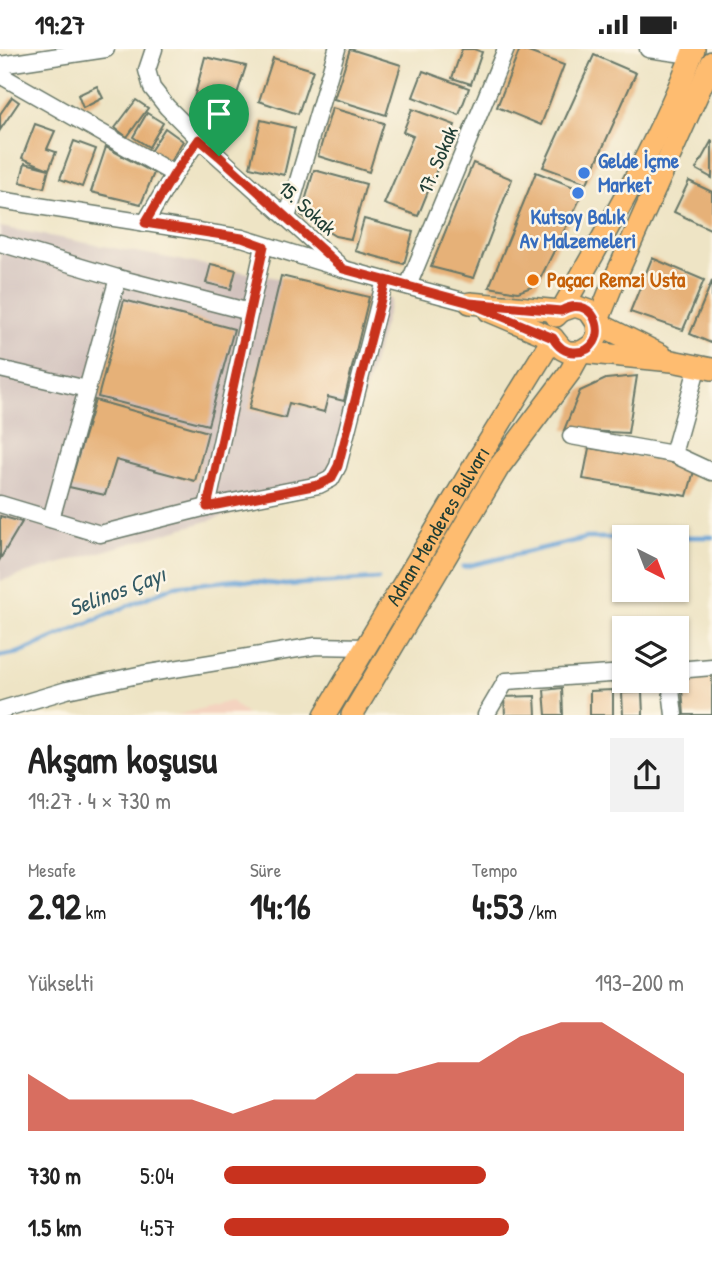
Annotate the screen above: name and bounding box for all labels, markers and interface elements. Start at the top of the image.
text: 19:27 [35,7,85,42]
pin [189,84,249,156]
icon: arrive [200,95,238,133]
street label: 17. Sokak [410,121,465,198]
place label: Gelde İçme Market [598,146,680,199]
marker: Gelde İçme Market [576,165,592,181]
street label: 15. Sokak [272,174,343,242]
marker: Kutsoy Balık Av Malzemeleri [570,185,586,201]
place label: Kutsoy Balık Av Malzemeleri [520,202,636,255]
place label: Paçacı Remzi Usta [547,265,686,294]
marker: Paçacı Remzi Usta [525,272,541,288]
street label: Adnan Menderes Bulvarı [379,441,496,611]
north arrow [612,525,690,602]
map controls [612,525,689,693]
water label: Selinos Çayı [64,558,171,624]
button: layers [612,616,689,693]
text: Akşam koşusu [28,733,217,785]
button: share [610,738,684,812]
text: 19:27 · 4 × 730 m [28,785,171,816]
text: Mesafe [28,857,76,883]
text: Süre [250,857,281,883]
text: Tempo [472,857,517,883]
text: 2.92 [28,883,81,930]
text: 14:16 [250,883,311,930]
text: 4:53 [472,883,524,930]
text: km [81,899,106,925]
text: /km [524,899,557,925]
text: Yükselti [28,967,94,998]
text: 193–200 m [595,967,684,998]
text: 730 m [28,1160,81,1191]
text: 5:04 [140,1160,174,1191]
text: 1.5 km [28,1212,81,1243]
text: 4:57 [140,1212,175,1243]

